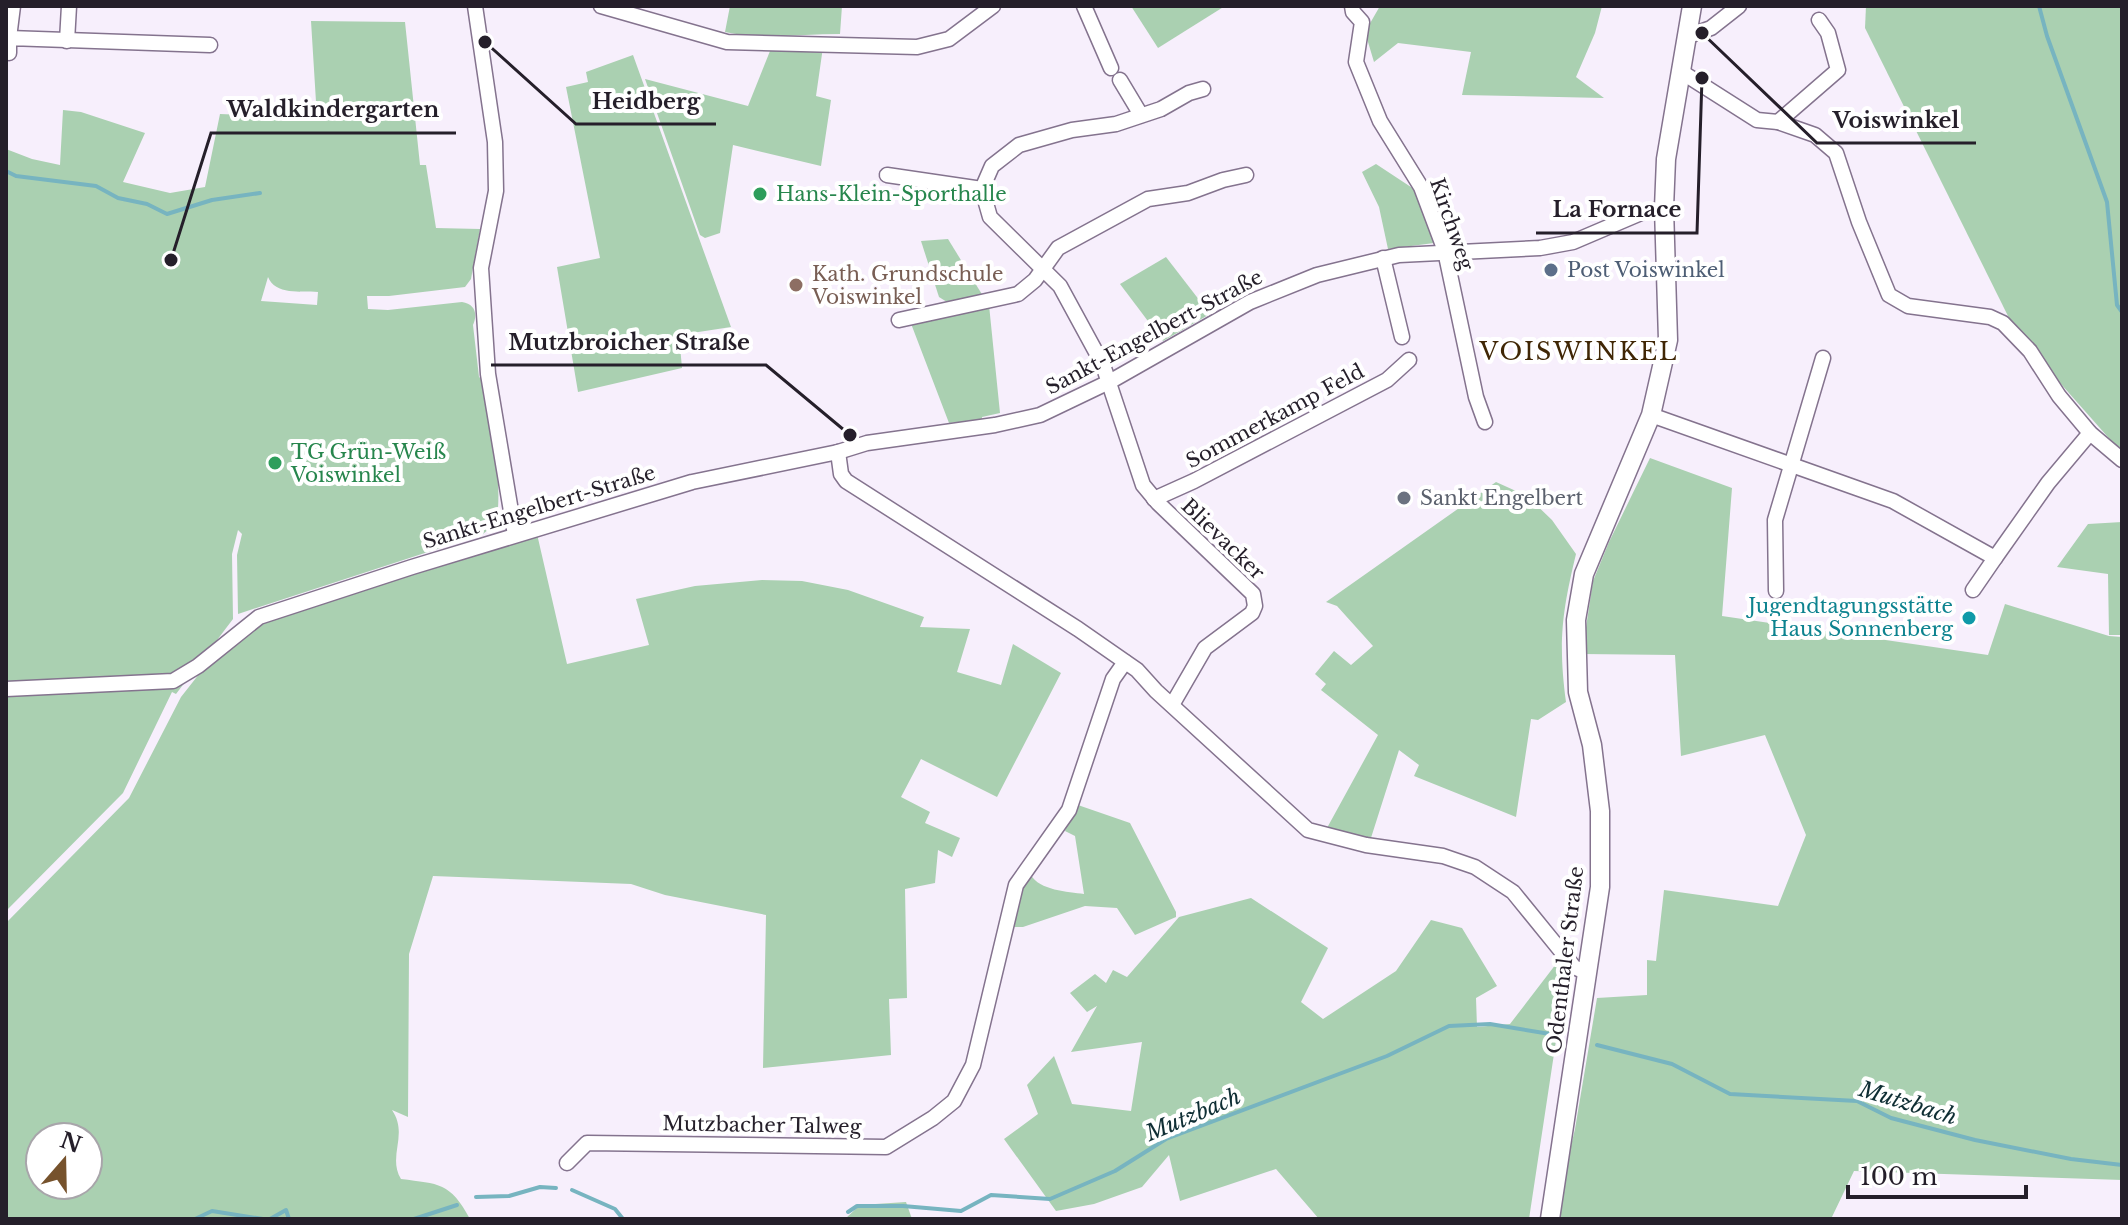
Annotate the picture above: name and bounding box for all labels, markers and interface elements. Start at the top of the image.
callout: Heidberg [576,78,716,124]
callout: Waldkindergarten [211,87,456,133]
text: Heidberg [592,88,701,115]
text: Waldkindergarten [226,96,439,123]
callout: Voiswinkel [1817,97,1976,143]
text: Voiswinkel [1832,107,1959,134]
street label: Kirchweg [1425,175,1479,274]
place label: Hans-Klein-Sporthalle [776,182,1007,206]
marker: Hans-Klein-Sporthalle [751,185,769,203]
callout: La Fornace [1536,187,1697,233]
text: La Fornace [1553,196,1682,223]
place label: Post Voiswinkel [1567,258,1725,282]
marker: Post Voiswinkel [1542,261,1560,279]
place label: Kath. Grundschule Voiswinkel [811,262,1004,309]
street label: Sankt-Engelbert-Straße [1042,265,1266,399]
marker: Kath. Grundschule Voiswinkel [787,276,805,294]
callout: Mutzbroicher Straße [491,319,766,365]
text: Mutzbroicher Straße [508,329,750,356]
district label: VOISWINKEL [1478,337,1679,366]
street label: Sommerkamp Feld [1182,359,1368,473]
place label: TG Grün-Weiß Voiswinkel [290,440,446,487]
marker: TG Grün-Weiß Voiswinkel [266,454,284,472]
street label: Sankt-Engelbert-Straße [420,460,658,554]
place label: Sankt Engelbert [1420,486,1584,510]
marker: Sankt Engelbert [1395,489,1413,507]
street label: Blievacker [1176,493,1270,585]
place label: Jugendtagungsstätte Haus Sonnenberg [1745,594,1954,641]
marker: Jugendtagungsstätte Haus Sonnenberg [1960,609,1978,627]
street label: Odenthaler Straße [1542,865,1588,1055]
water label: Mutzbach [1855,1075,1960,1131]
water label: Mutzbach [1140,1083,1245,1148]
street label: Mutzbacher Talweg [662,1111,863,1139]
north arrow [24,1121,104,1201]
text: N [56,1126,85,1159]
scale bar [1848,1149,2026,1199]
text: 100 m [1860,1162,1938,1191]

